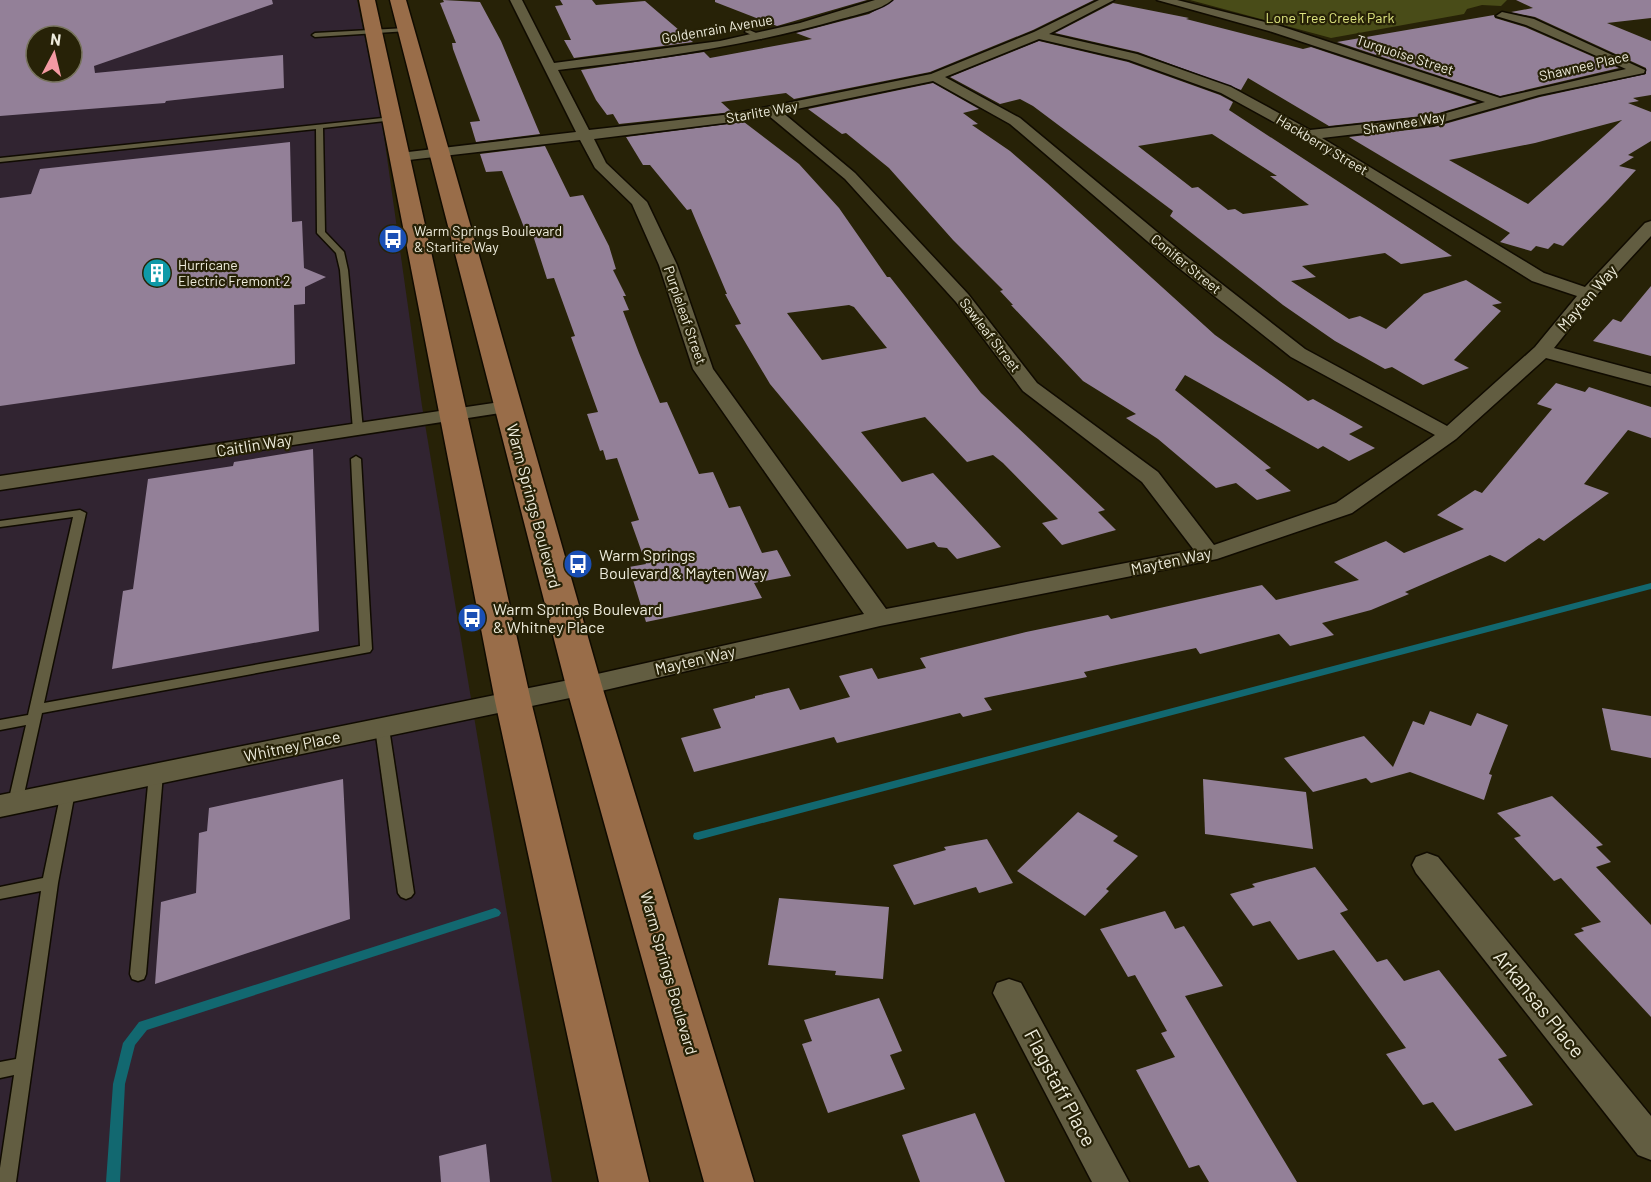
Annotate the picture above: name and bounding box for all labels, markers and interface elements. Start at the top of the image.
park label: Lone Tree Creek Park [1265,9,1395,26]
street label: Goldenrain Avenue [660,10,774,47]
north arrow [24,24,84,84]
text: N [49,29,62,49]
street label: Turquoise Street [1354,31,1456,78]
street label: Shawnee Place [1537,47,1630,84]
street label: Starlite Way [725,97,800,126]
street label: Shawnee Way [1362,108,1447,137]
street label: Hackberry Street [1273,111,1371,179]
place label: Warm Springs Boulevard & Starlite Way [414,222,562,255]
bus stop icon: Warm Springs Boulevard & Starlite Way [377,223,409,255]
street label: Conifer Street [1148,230,1225,297]
place label: Hurricane Electric Fremont 2 [178,256,291,289]
building icon: Hurricane Electric Fremont 2 [141,257,173,289]
street label: Mayten Way [1553,260,1621,335]
street label: Purpleleaf Street [661,263,710,366]
street label: Sawleaf Street [956,294,1025,375]
street label: Warm Springs Boulevard [503,422,566,590]
street label: Caitlin Way [215,429,294,460]
street label: Mayten Way [1129,543,1213,578]
place label: Warm Springs Boulevard & Mayten Way [599,545,768,582]
bus stop icon: Warm Springs Boulevard & Mayten Way [562,548,594,580]
place label: Warm Springs Boulevard & Whitney Place [493,599,662,636]
bus stop icon: Warm Springs Boulevard & Whitney Place [456,602,488,634]
street label: Mayten Way [653,641,737,678]
street label: Whitney Place [242,726,342,765]
street label: Warm Springs Boulevard [637,889,702,1057]
street label: Arkansas Place [1489,945,1590,1062]
street label: Flagstaff Place [1020,1025,1102,1150]

